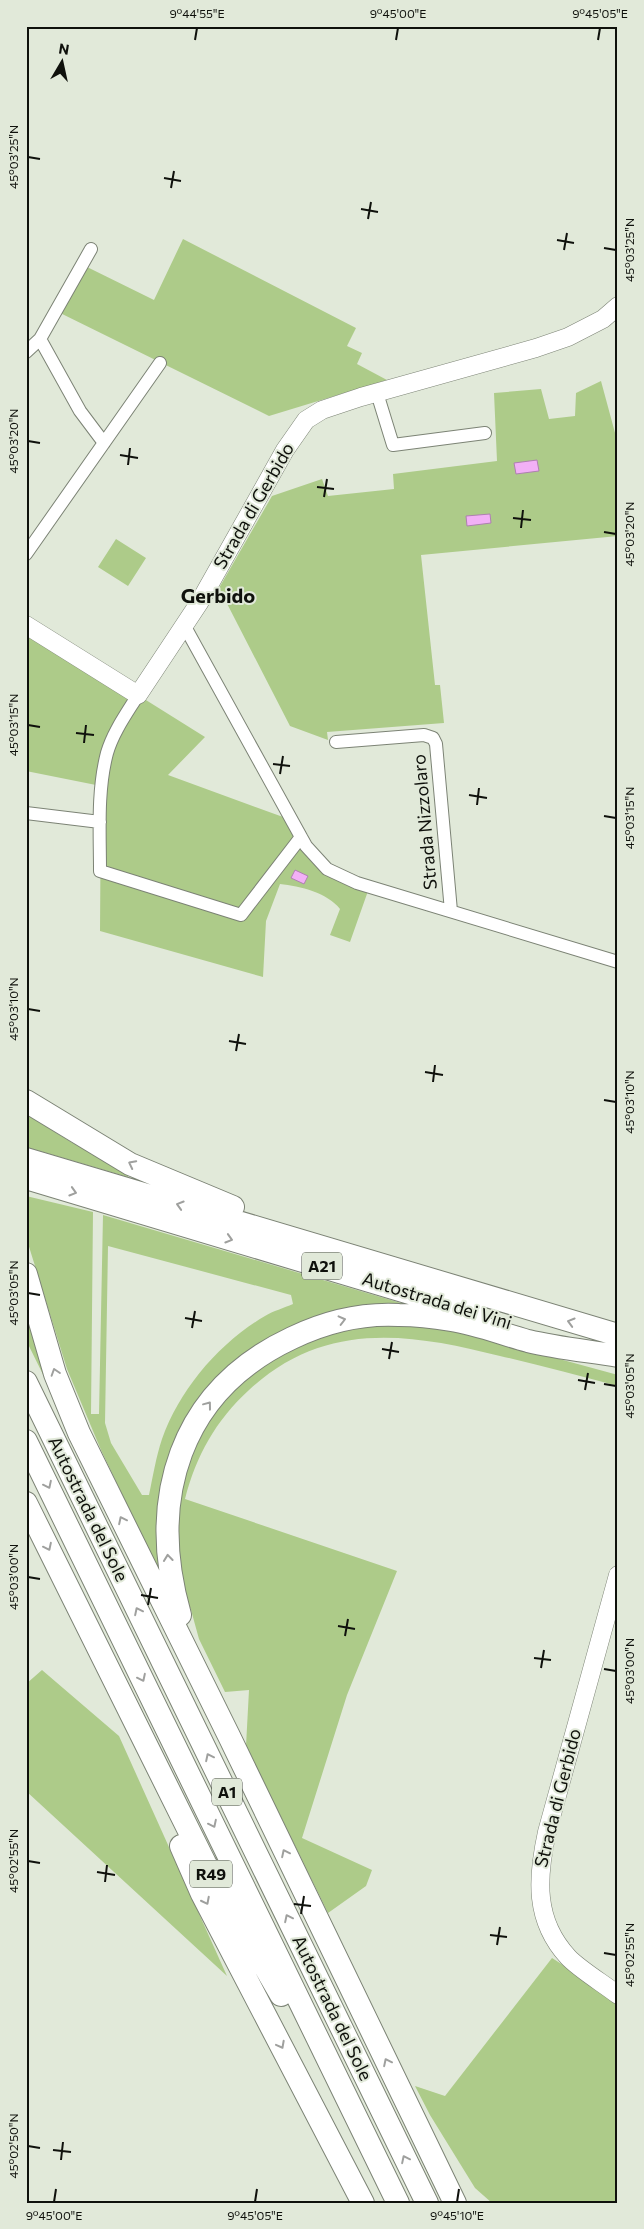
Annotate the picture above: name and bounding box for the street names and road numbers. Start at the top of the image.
street label: Strada di Gerbido [208,438,298,573]
street label: Strada Nizzolaro [407,753,441,891]
road number: A21 [302,1252,342,1280]
street label: Autostrada dei Vini [360,1267,515,1333]
street label: Autostrada del Sole [44,1432,134,1585]
street label: Strada di Gerbido [529,1726,585,1869]
road number: A1 [212,1778,242,1805]
road number: R49 [190,1860,232,1888]
street label: Autostrada del Sole [288,1931,378,2084]

